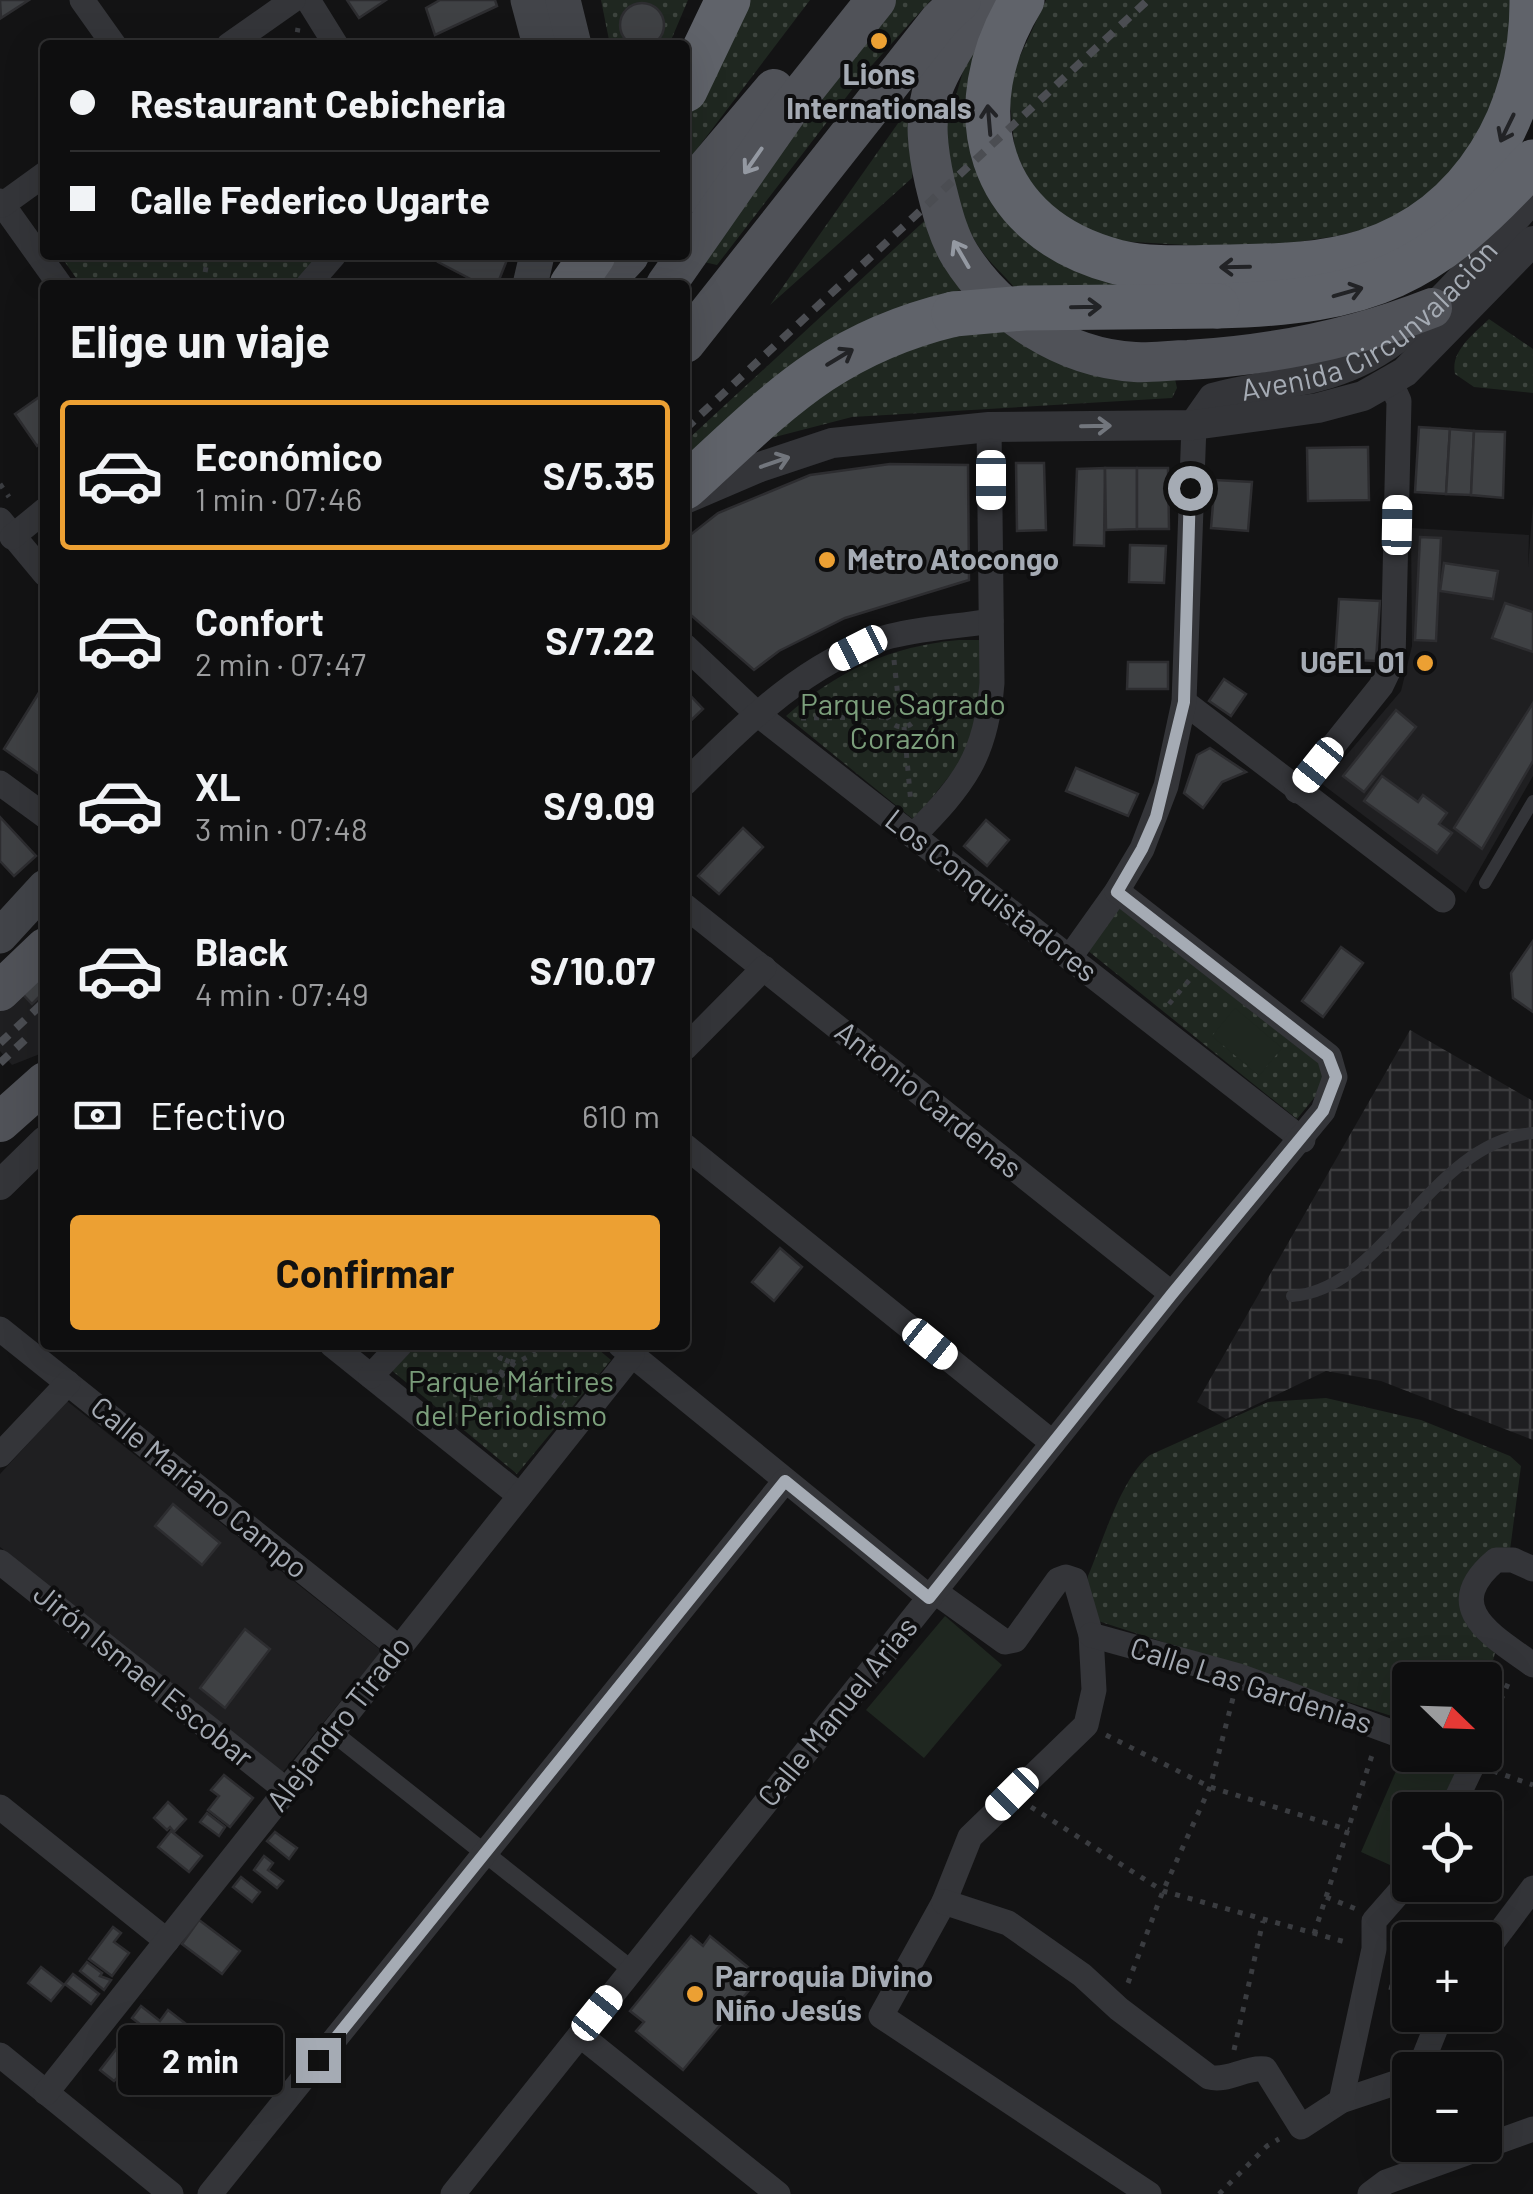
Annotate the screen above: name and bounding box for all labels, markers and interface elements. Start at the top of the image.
marker: Lions Internationals [868,30,890,52]
place label: Lions Internationals [786,55,972,125]
text: Restaurant Cebicheria [130,80,506,126]
one-way arrow [979,104,998,136]
one-way arrow [1497,113,1516,142]
one-way arrow [743,146,764,174]
text: Calle Federico Ugarte [130,176,490,222]
street label: Avenida Circunvalación [1238,232,1504,407]
one-way arrow [951,240,971,269]
one-way arrow [1219,258,1252,276]
one-way arrow [1332,282,1363,300]
one-way arrow [1068,298,1101,316]
text: Elige un viaje [70,313,330,367]
one-way arrow [825,347,854,367]
one-way arrow [1080,416,1112,435]
icon: car [75,430,165,520]
text: Económico [195,433,383,479]
car [976,450,1006,510]
text: S/5.35 [543,452,655,498]
one-way arrow [759,452,791,470]
route start [1168,466,1213,511]
text: 1 min · 07:46 [195,479,362,517]
car [1381,495,1413,555]
place label: Metro Atocongo [847,540,1059,576]
marker: Metro Atocongo [816,549,838,571]
icon: car [75,595,165,685]
text: Confort [195,598,324,644]
text: S/7.22 [545,617,655,663]
car [824,621,892,675]
place label: UGEL 01 [1300,643,1405,679]
text: 2 min · 07:47 [195,644,366,682]
marker: UGEL 01 [1414,652,1436,674]
park label: Parque Sagrado Corazón [800,685,1006,755]
car [1287,732,1349,798]
icon: car [75,760,165,850]
text: XL [195,763,241,809]
text: S/9.09 [543,782,655,828]
street label: Los Conquistadores [879,800,1105,988]
text: 3 min · 07:48 [195,809,368,847]
icon: car [75,925,165,1015]
text: Black [195,928,289,974]
text: S/10.07 [530,947,655,993]
text: 4 min · 07:49 [195,974,369,1012]
street label: Antonio Cardenas [829,1012,1030,1185]
icon: cash [70,1088,125,1143]
text: Efectivo [150,1092,286,1138]
text: 610 m [582,1096,660,1134]
button: Confirmar [70,1215,660,1330]
car [897,1313,963,1375]
park label: Parque Mártires del Periodismo [408,1362,614,1432]
street label: Calle Mariano Campo [84,1388,316,1585]
street label: Jirón Ismael Escobar [27,1575,261,1774]
street label: Calle Manuel Arias [749,1609,924,1813]
street label: Alejandro Tirado [258,1628,417,1818]
street label: Calle Las Gardenias [1126,1628,1377,1740]
north arrow [1392,1662,1502,1772]
map controls [1392,1662,1502,2162]
car [980,1762,1044,1826]
button: locate [1392,1792,1502,1902]
button: + [1392,1922,1502,2032]
place label: Parroquia Divino Niño Jesús [715,1957,933,2027]
car [566,1980,628,2046]
marker: Parroquia Divino Niño Jesús [684,1983,706,2005]
callout: 2 min [118,2025,283,2095]
route end [296,2038,341,2083]
text: 2 min [162,2041,239,2079]
button: − [1392,2052,1502,2162]

